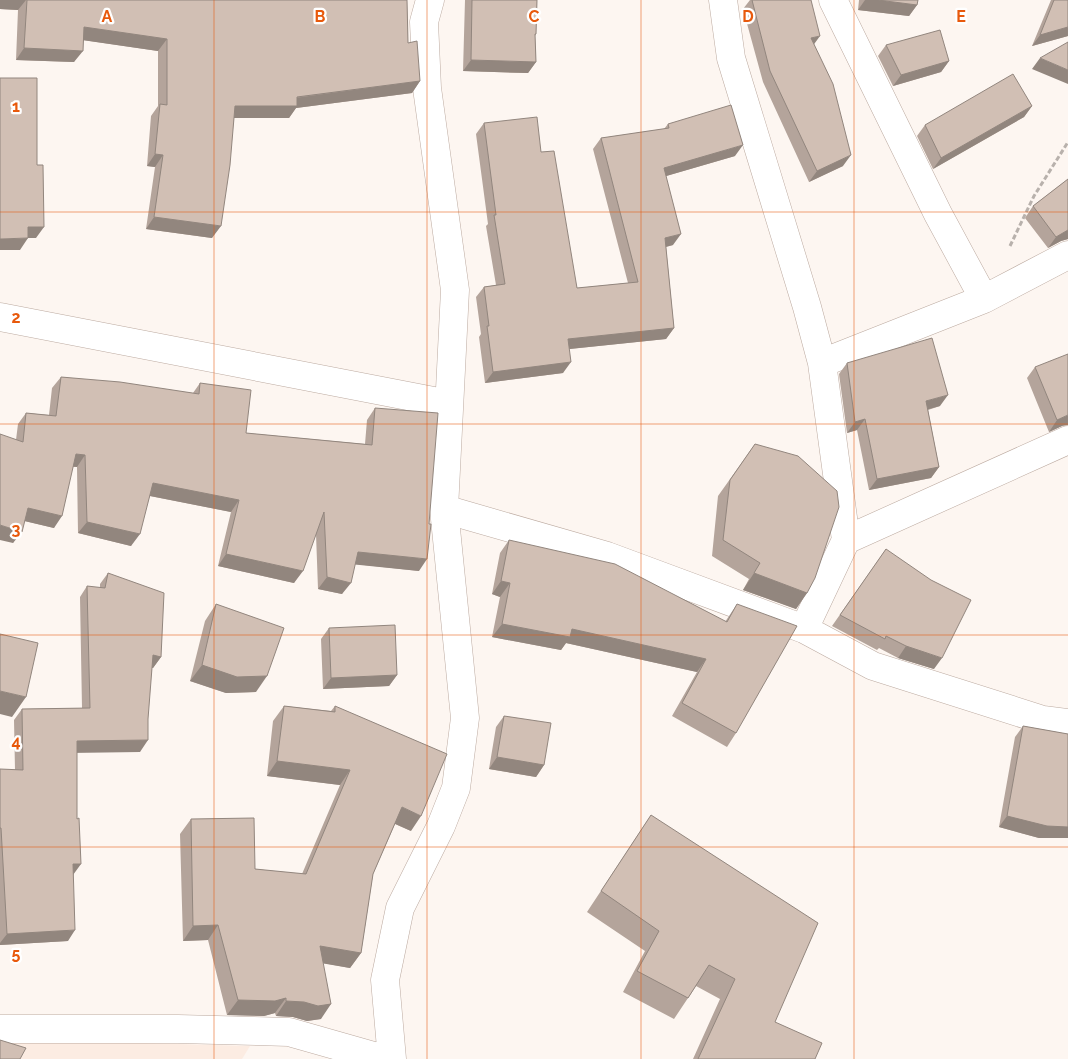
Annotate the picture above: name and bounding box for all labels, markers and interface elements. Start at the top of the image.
text: A [102,7,113,26]
text: B [315,7,326,26]
text: C [529,7,540,26]
text: D [742,7,754,26]
text: E [956,7,966,26]
text: 1 [12,97,20,116]
text: 2 [11,308,21,327]
text: 3 [12,520,21,539]
text: 4 [11,732,21,751]
text: 5 [12,944,21,963]

